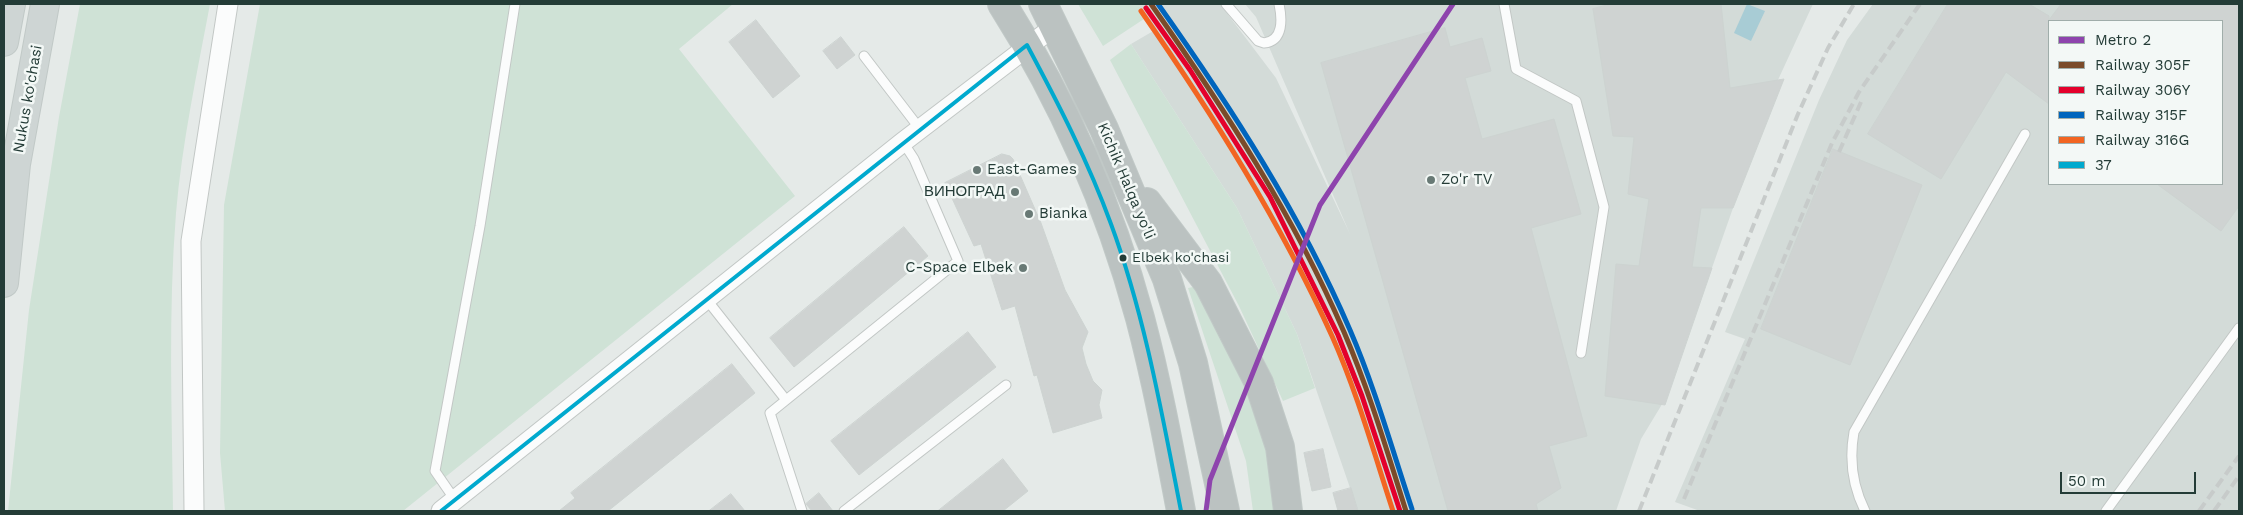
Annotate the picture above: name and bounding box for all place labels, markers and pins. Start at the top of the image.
place label: East-Games [987,161,1077,179]
marker: East-Games [971,164,983,176]
place label: Zo'r TV [1441,171,1492,189]
marker: Zo'r TV [1425,174,1437,186]
place label: ВИНОГРАД [924,183,1005,201]
marker: ВИНОГРАД [1009,186,1021,198]
place label: Bianka [1039,205,1087,223]
marker: Bianka [1023,208,1035,220]
place label: Elbek ko'chasi [1132,250,1229,266]
marker: Elbek ko'chasi [1118,253,1128,263]
place label: C-Space Elbek [905,259,1013,277]
marker: C-Space Elbek [1017,262,1029,274]

